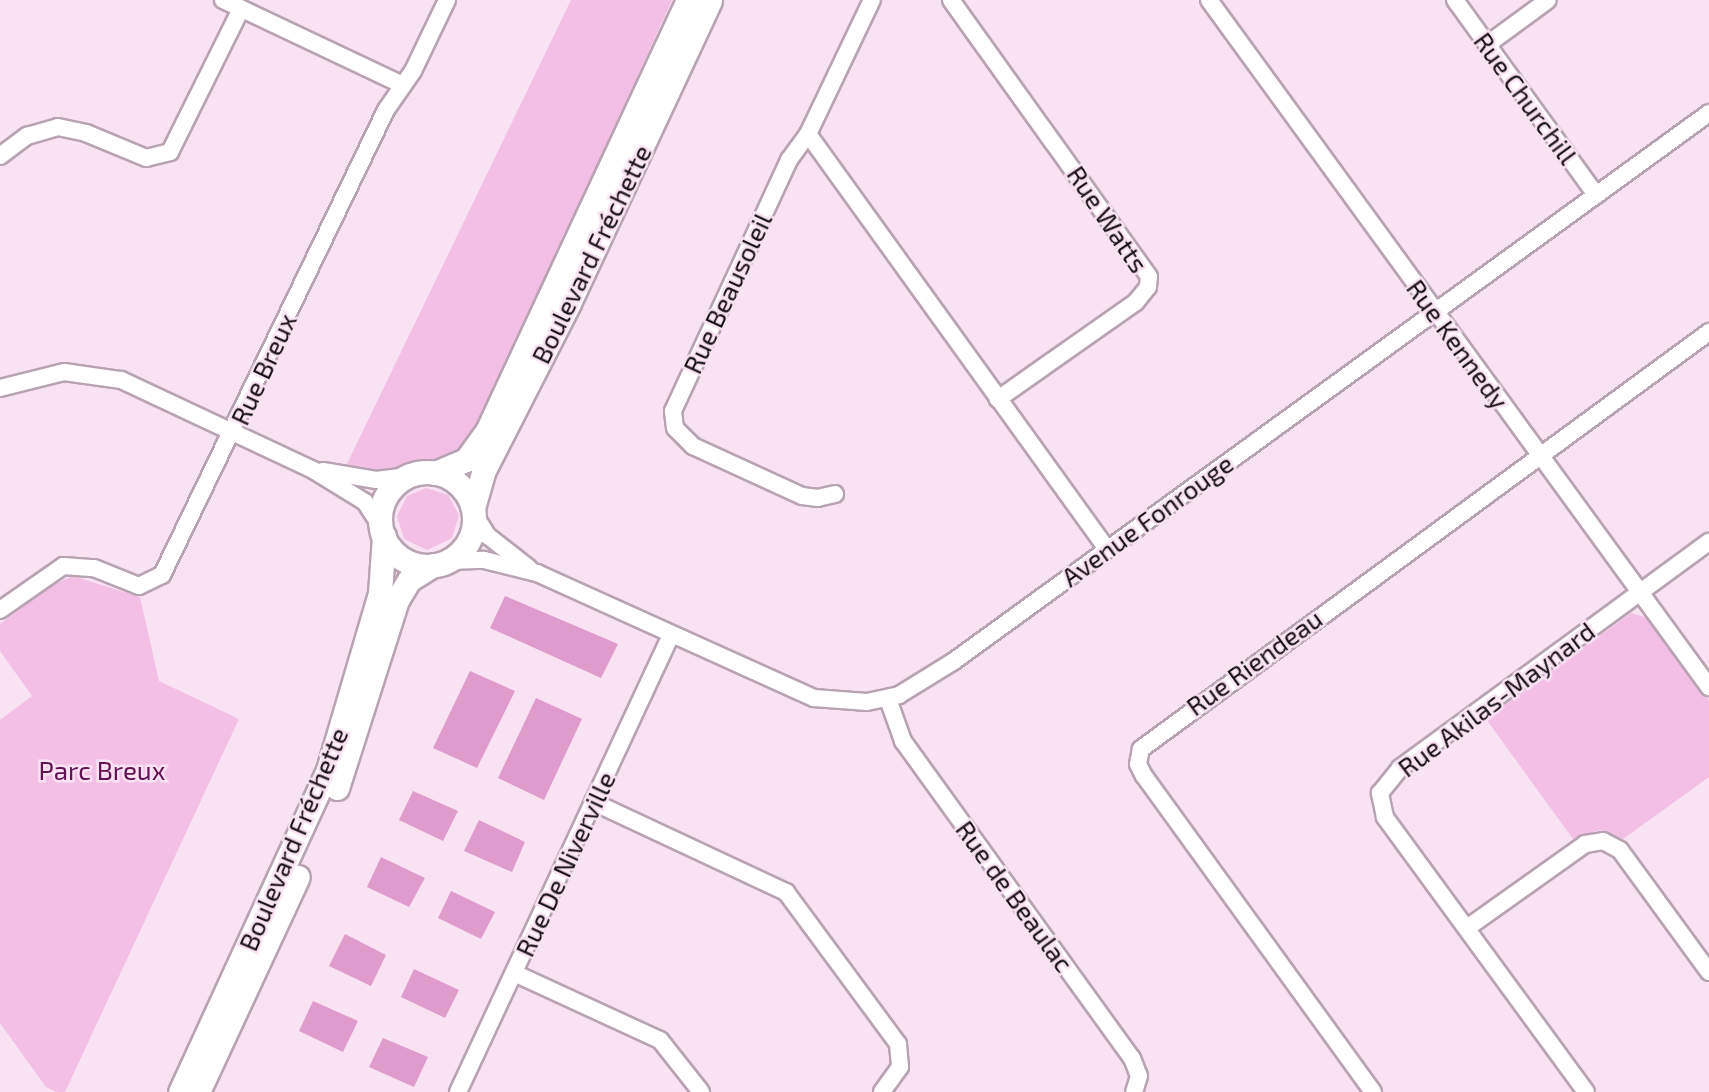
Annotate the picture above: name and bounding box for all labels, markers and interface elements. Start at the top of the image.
street label: Rue Churchill [1468,26,1584,170]
street label: Boulevard Fréchette [525,140,657,368]
street label: Rue Watts [1061,160,1155,278]
street label: Rue Beausoleil [676,208,778,378]
street label: Rue Kennedy [1401,273,1515,415]
street label: Rue Breux [224,308,302,430]
street label: Avenue Fonrouge [1055,447,1239,593]
street label: Rue Riendeau [1180,602,1328,722]
street label: Rue Akilas-Maynard [1391,615,1601,783]
street label: Boulevard Fréchette [232,723,354,955]
park label: Parc Breux [39,754,165,786]
street label: Rue De Niverville [509,767,621,961]
street label: Rue de Beaulac [950,814,1080,978]

